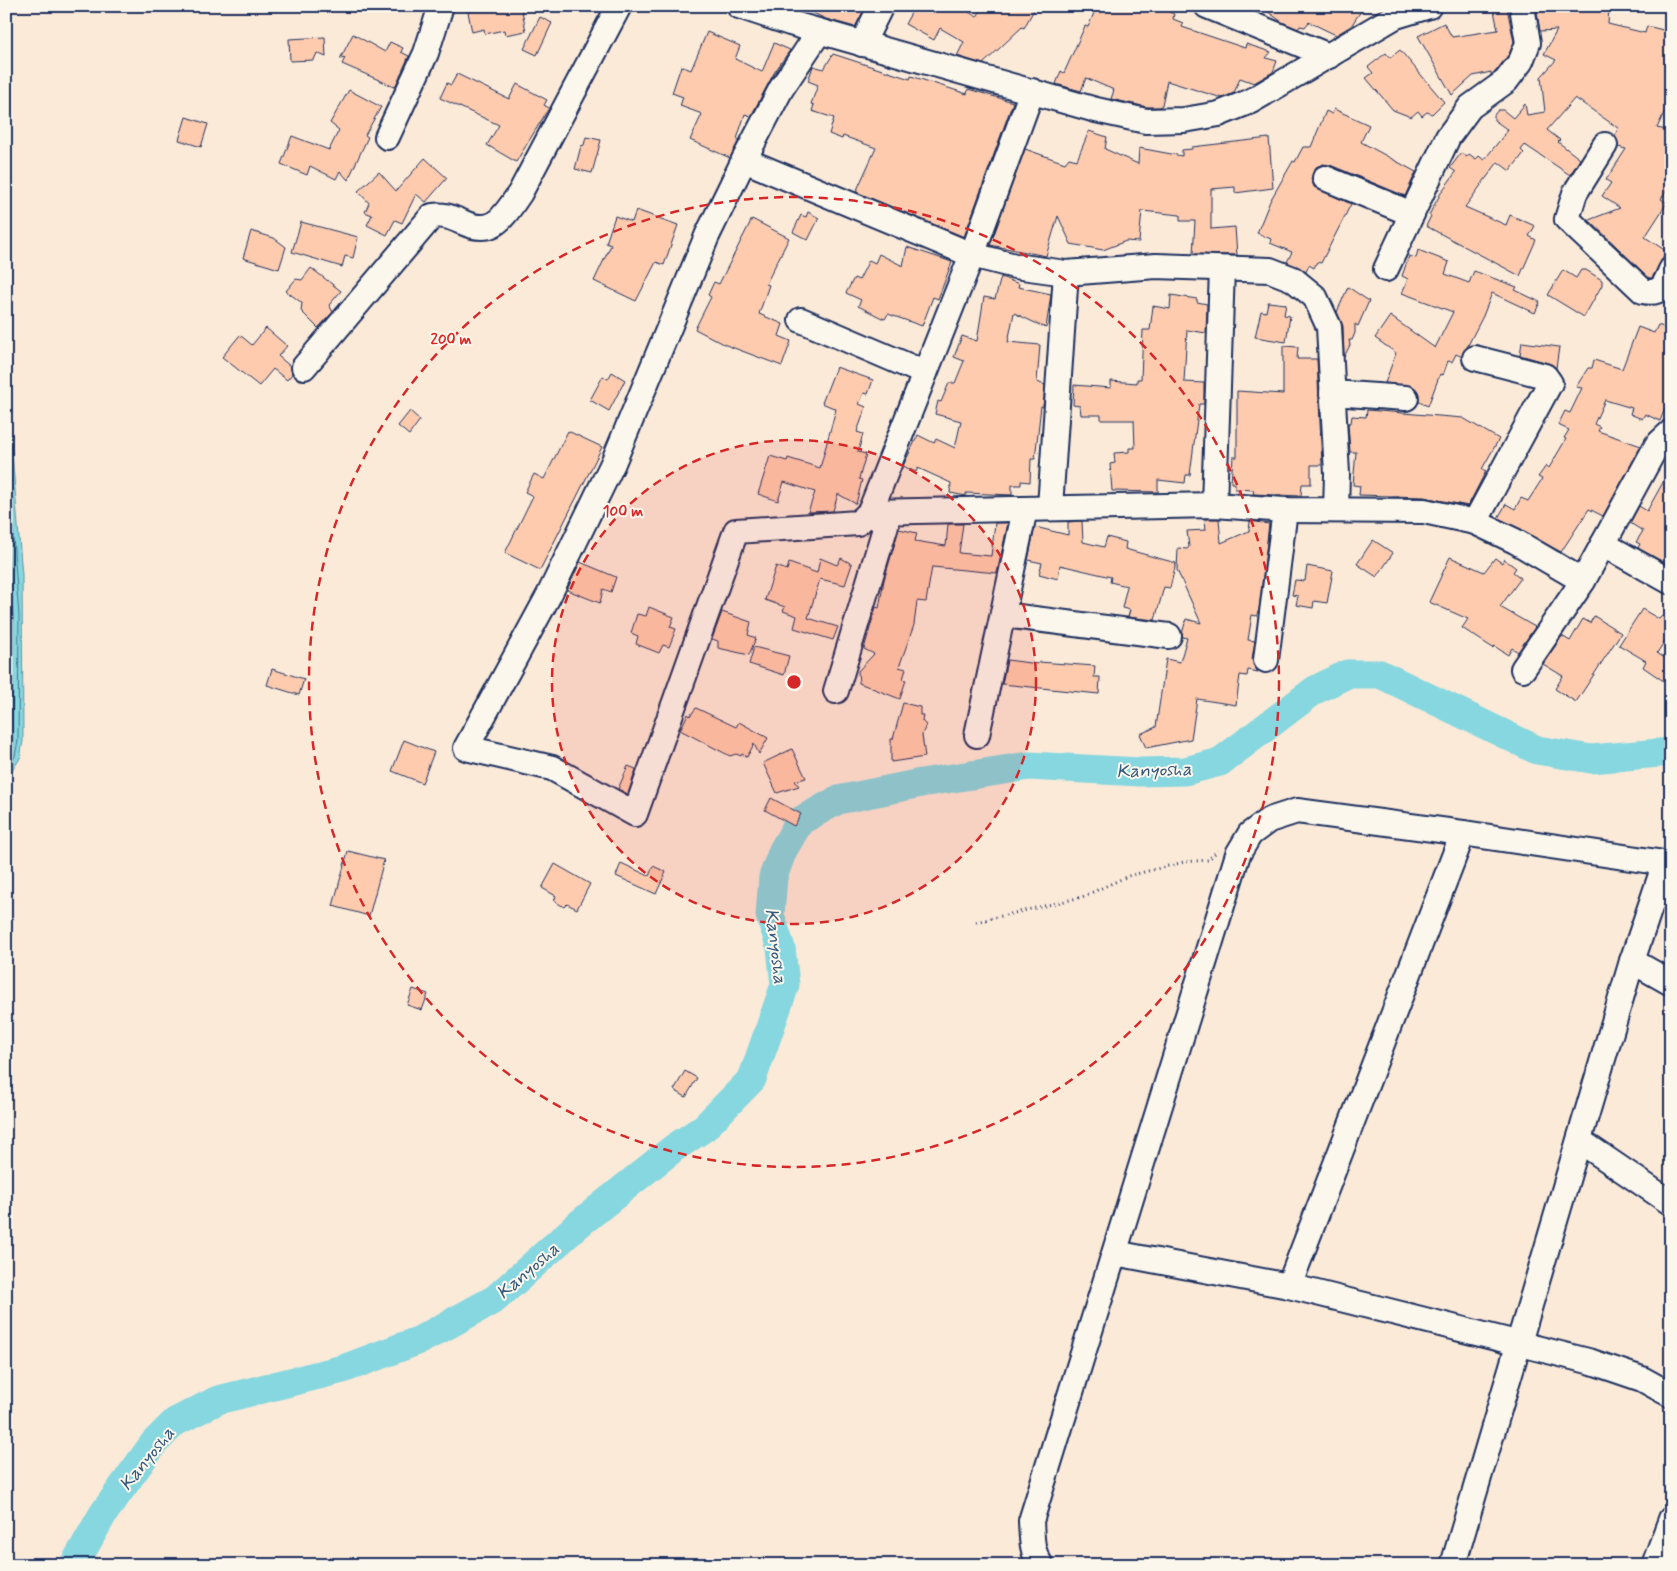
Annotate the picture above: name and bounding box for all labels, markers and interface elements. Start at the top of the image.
text: 200 m [431,330,472,350]
text: 100 m [603,502,643,522]
centre of rings [785,673,803,691]
water label: Kanyosha [1116,757,1192,784]
water label: Kanyosha [758,907,793,985]
water label: Kanyosha [491,1237,565,1305]
water label: Kanyosha [114,1422,181,1496]

